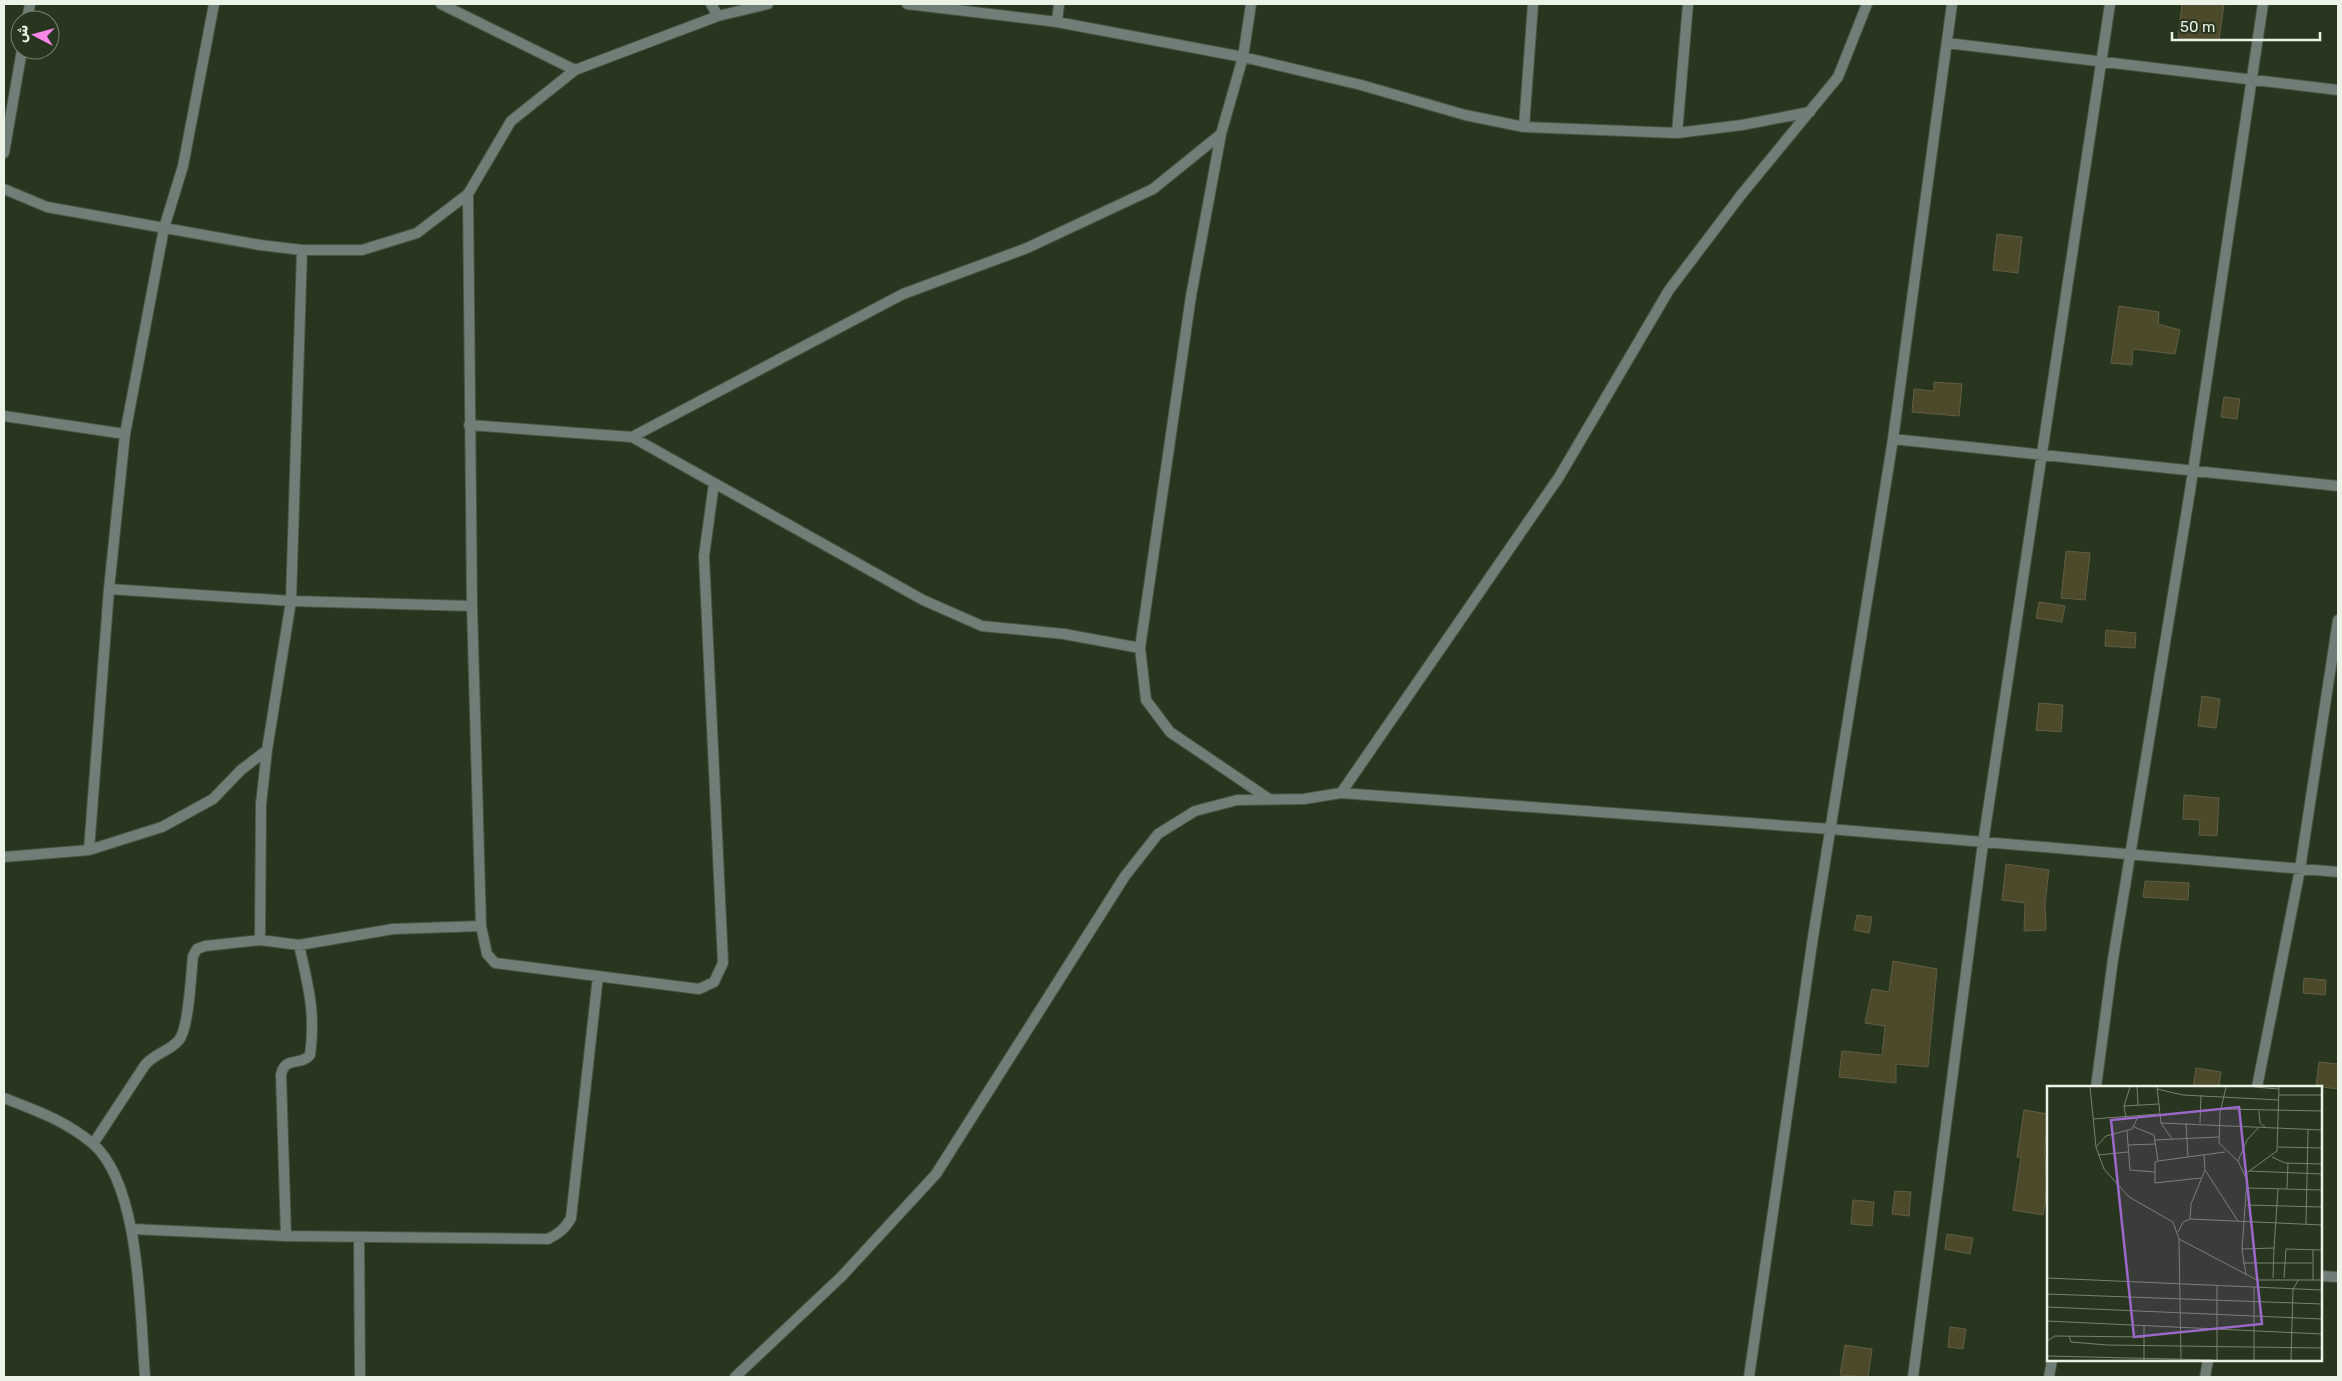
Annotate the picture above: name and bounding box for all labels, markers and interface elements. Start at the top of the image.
north arrow [10,10,60,60]
scale bar [2172,10,2320,42]
text: 50 m [2180,18,2215,36]
text: ش [13,24,32,43]
inset map [2047,1086,2322,1361]

